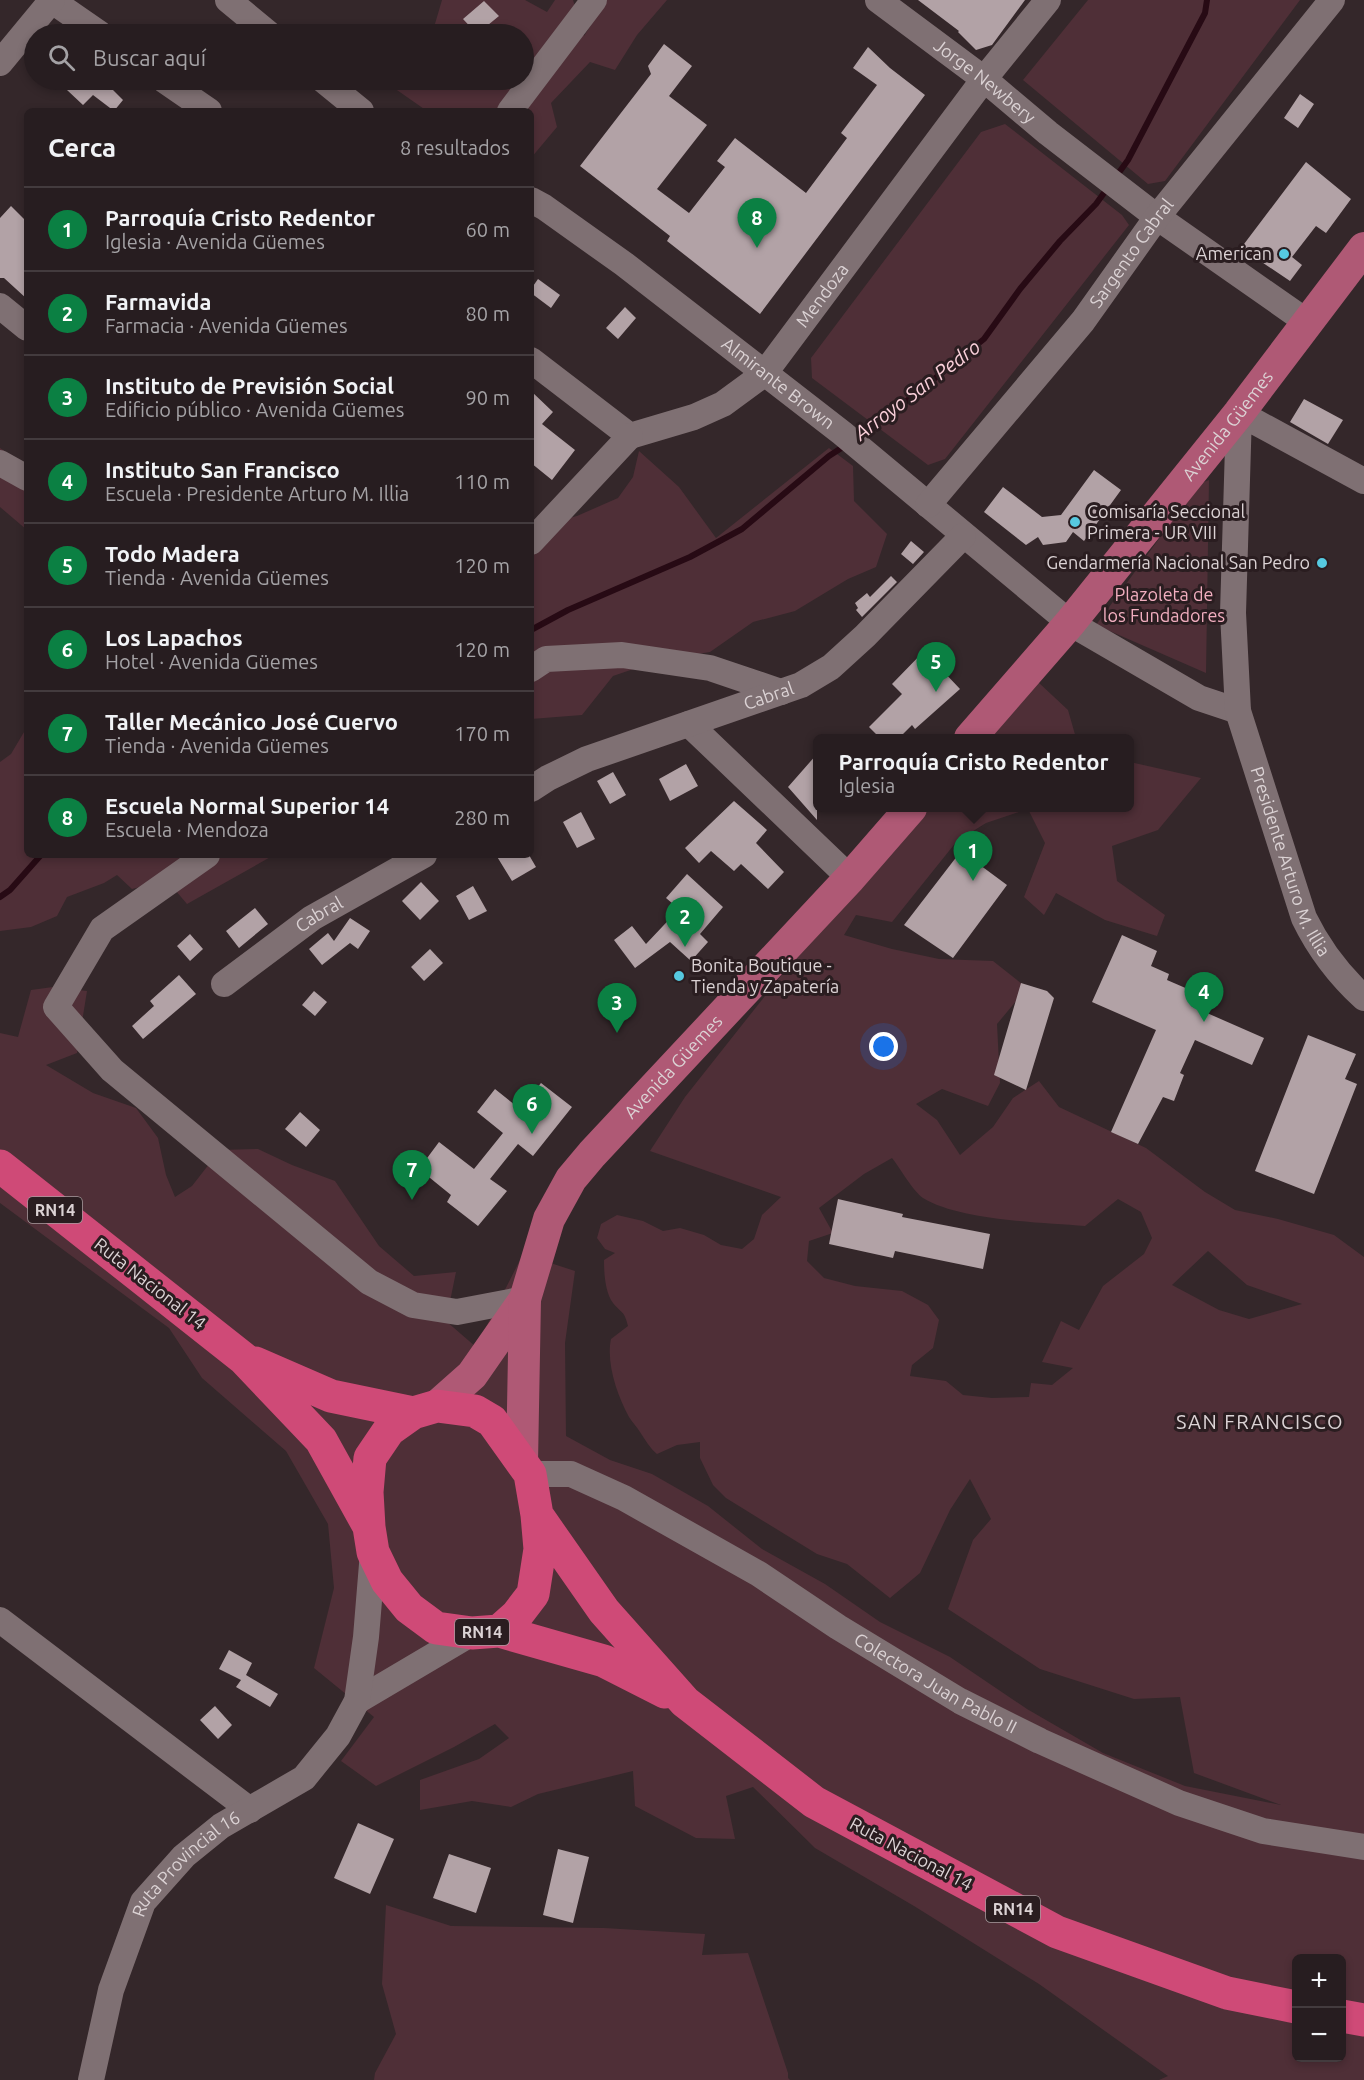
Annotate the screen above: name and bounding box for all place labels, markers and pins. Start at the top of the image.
pin: 8 [738,198,777,248]
place label: American [1196,243,1272,263]
marker: American [1277,247,1291,261]
place label: Comisaría Seccional Primera - UR VIII [1087,501,1246,542]
marker: Comisaría Seccional Primera - UR VIII [1068,515,1082,529]
place label: Gendarmería Nacional San Pedro [1046,552,1310,572]
marker: Gendarmería Nacional San Pedro [1315,556,1329,570]
pin: 5 [916,642,956,692]
pin: 1 [954,832,992,881]
pin: 2 [666,898,704,947]
place label: Bonita Boutique - Tienda y Zapatería [691,955,839,996]
marker: Bonita Boutique - Tienda y Zapatería [672,969,686,983]
pin: 4 [1184,972,1224,1022]
pin: 3 [598,984,636,1033]
pin: 6 [512,1084,552,1134]
pin: 7 [392,1150,432,1200]

